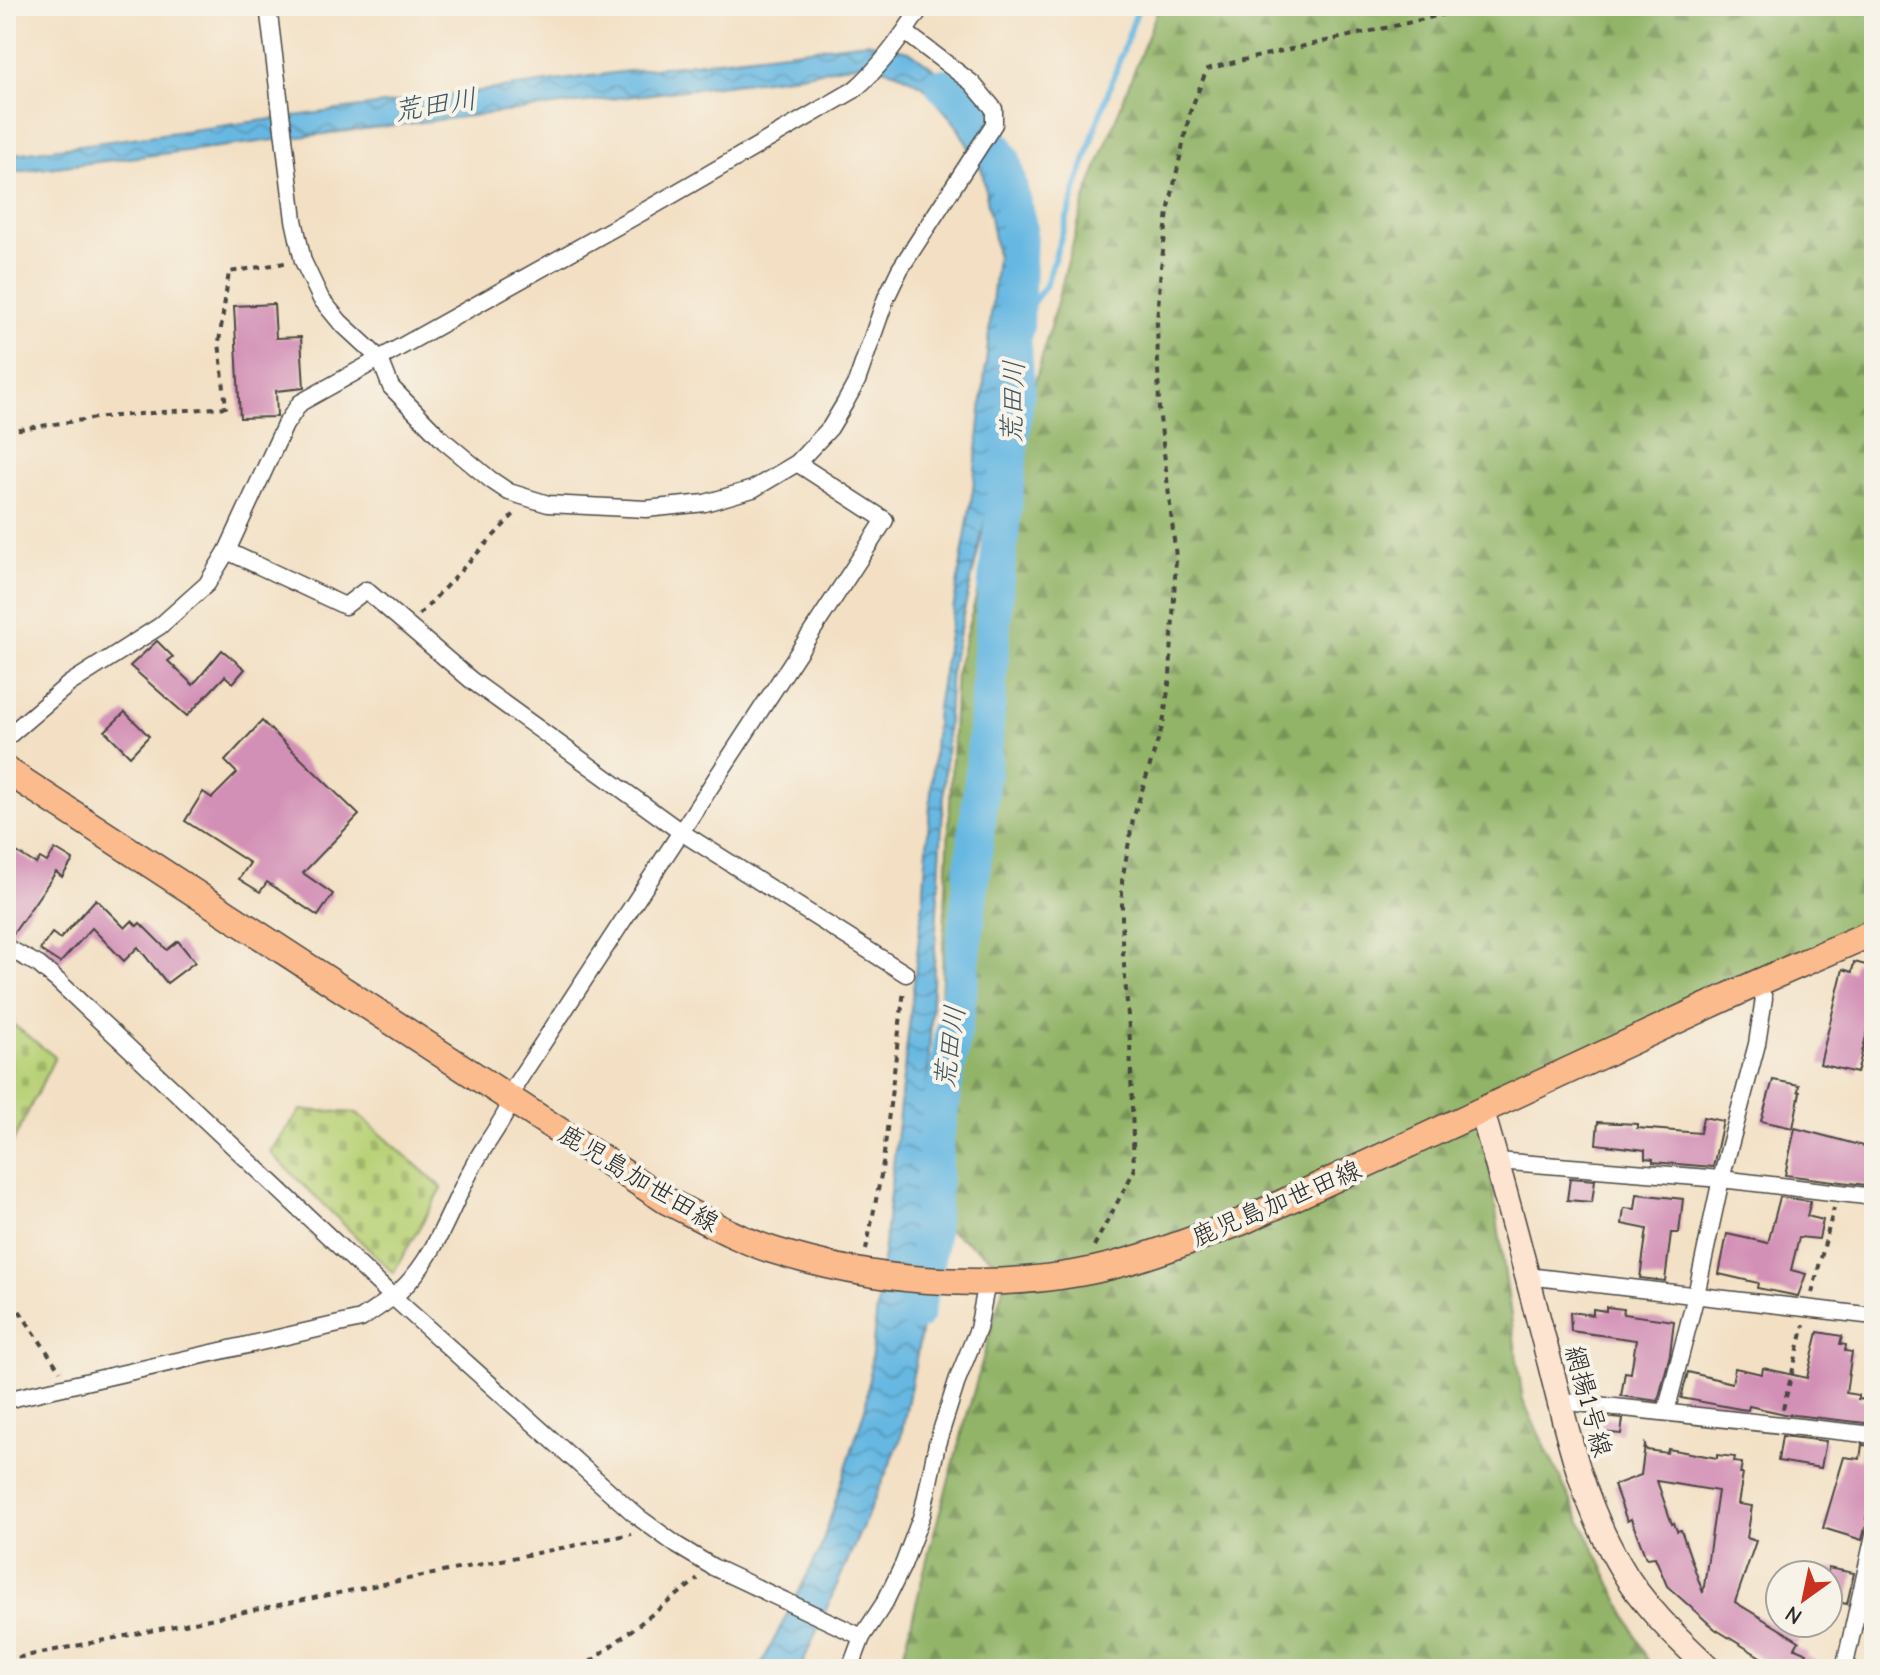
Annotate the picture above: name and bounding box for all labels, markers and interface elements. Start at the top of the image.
water label: 荒田川 [391,83,479,127]
water label: 荒田川 [996,359,1030,445]
water label: 荒田川 [928,1003,972,1091]
street label: 鹿児島加世田線 [553,1119,724,1239]
street label: 鹿児島加世田線 [1187,1155,1366,1253]
street label: 網揚1号線 [1559,1342,1617,1460]
north arrow [1764,1559,1844,1639]
text: N [1781,1600,1807,1630]

